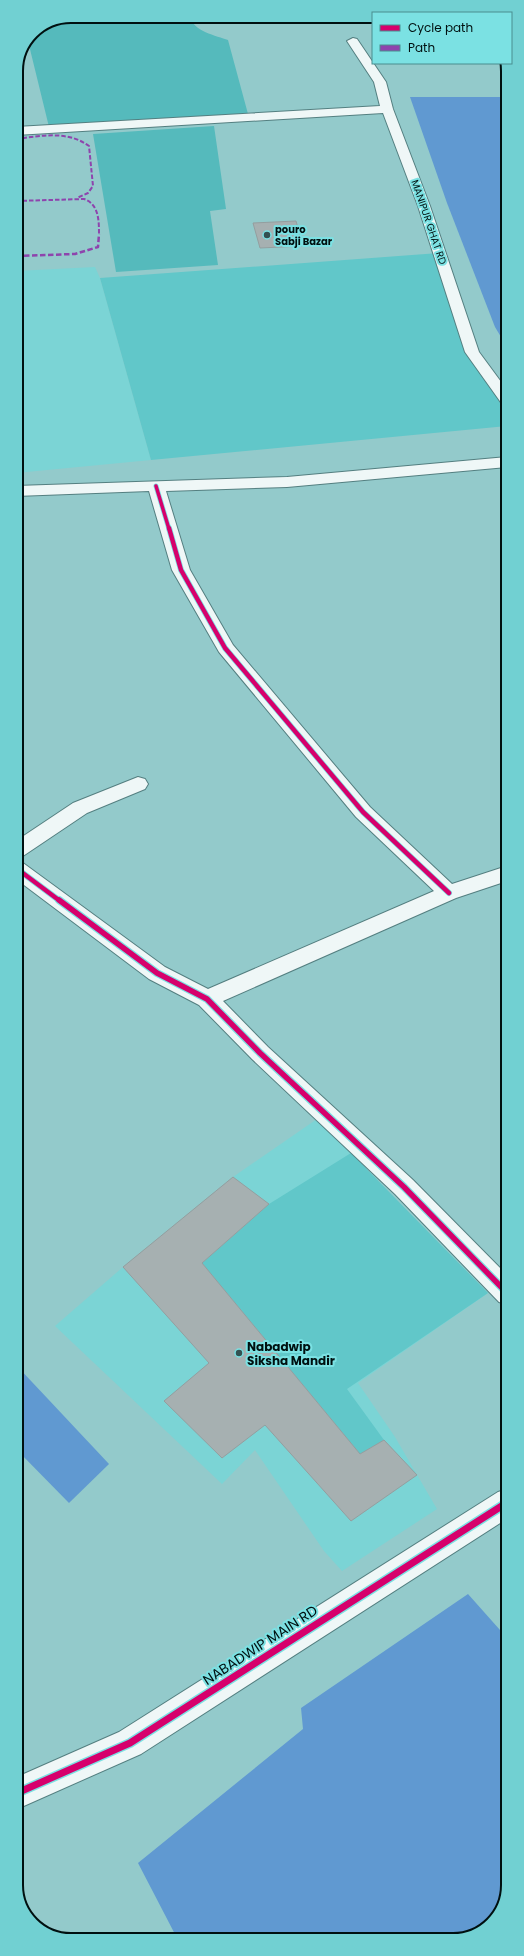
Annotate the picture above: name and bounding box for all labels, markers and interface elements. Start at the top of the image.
legend [372,12,512,64]
text: Cycle path [408,19,473,36]
text: Path [408,39,435,56]
street label: MANIPUR GHAT RD [407,178,451,266]
place label: pouro Sabji Bazar [275,222,333,249]
marker: pouro Sabji Bazar [262,230,272,240]
place label: Nabadwip Siksha Mandir [247,1338,335,1369]
marker: Nabadwip Siksha Mandir [234,1348,244,1358]
street label: NABADWIP MAIN RD [199,1600,321,1690]

